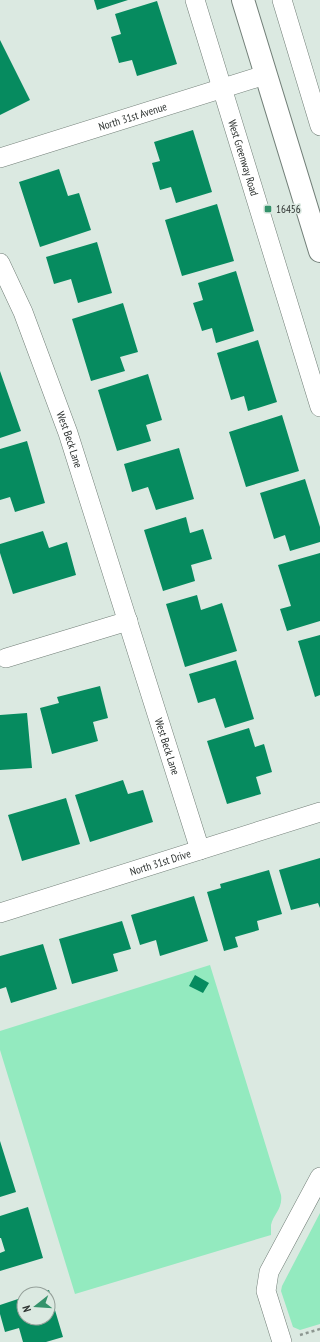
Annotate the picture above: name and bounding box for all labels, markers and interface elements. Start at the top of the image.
street label: North 31st Avenue [97,99,169,134]
street label: West Greenway Road [225,118,262,198]
place label: 16456 [276,202,301,216]
marker: 16456 [263,204,273,214]
street label: West Beck Lane [54,409,86,470]
street label: West Beck Lane [152,716,183,777]
street label: North 31st Drive [128,846,193,879]
north arrow [16,1286,56,1326]
text: N [19,1304,34,1314]

